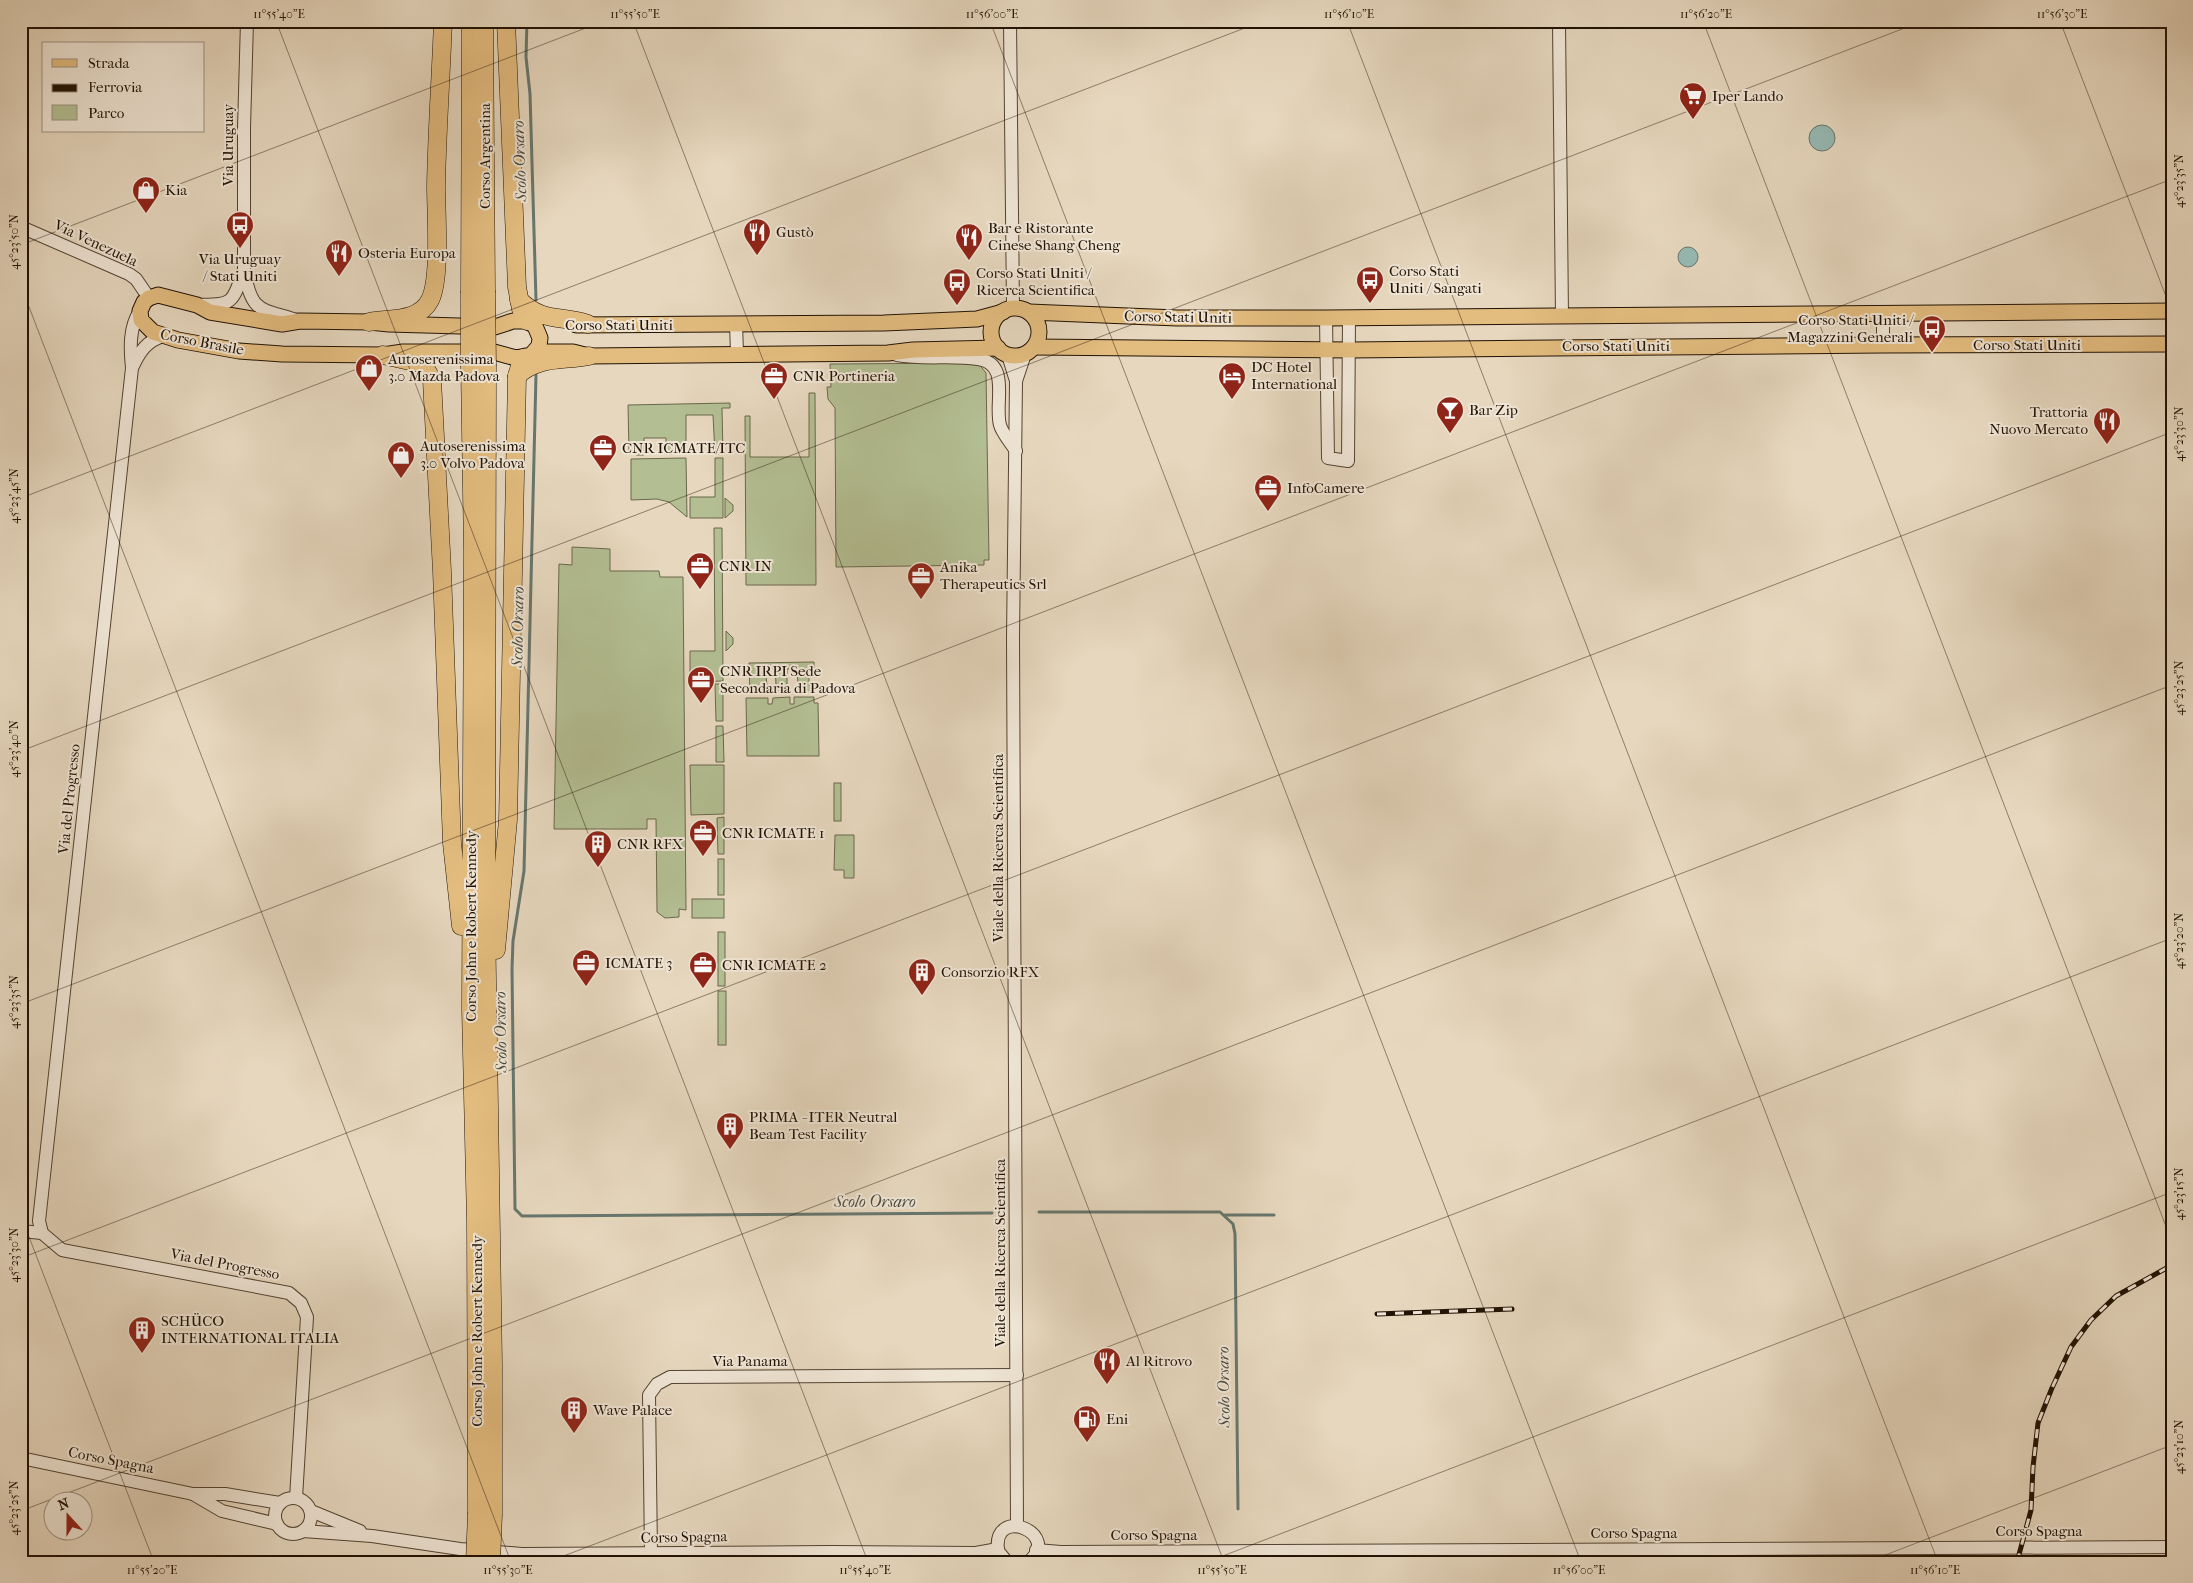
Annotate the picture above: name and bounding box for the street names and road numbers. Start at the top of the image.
street label: Corso Argentina [476,102,494,209]
street label: Via Uruguay [219,103,237,187]
street label: Via Venezuela [50,215,142,271]
street label: Corso Stati Uniti [1124,307,1233,327]
street label: Corso Stati Uniti [565,316,674,334]
street label: Corso Brasile [159,325,246,359]
street label: Corso Stati Uniti [1973,336,2082,354]
street label: Corso Stati Uniti [1562,337,1671,355]
street label: Via del Progresso [54,743,84,856]
street label: Viale della Ricerca Scientifica [989,753,1007,943]
street label: Corso John e Robert Kennedy [462,829,480,1022]
street label: Viale della Ricerca Scientifica [991,1158,1009,1348]
street label: Corso John e Robert Kennedy [468,1234,486,1427]
street label: Via del Progresso [168,1244,281,1283]
street label: Via Panama [711,1352,789,1370]
street label: Corso Spagna [67,1443,156,1477]
street label: Corso Spagna [1996,1522,2084,1540]
street label: Corso Spagna [1591,1524,1679,1542]
street label: Corso Spagna [1111,1526,1199,1544]
street label: Corso Spagna [640,1527,729,1547]

